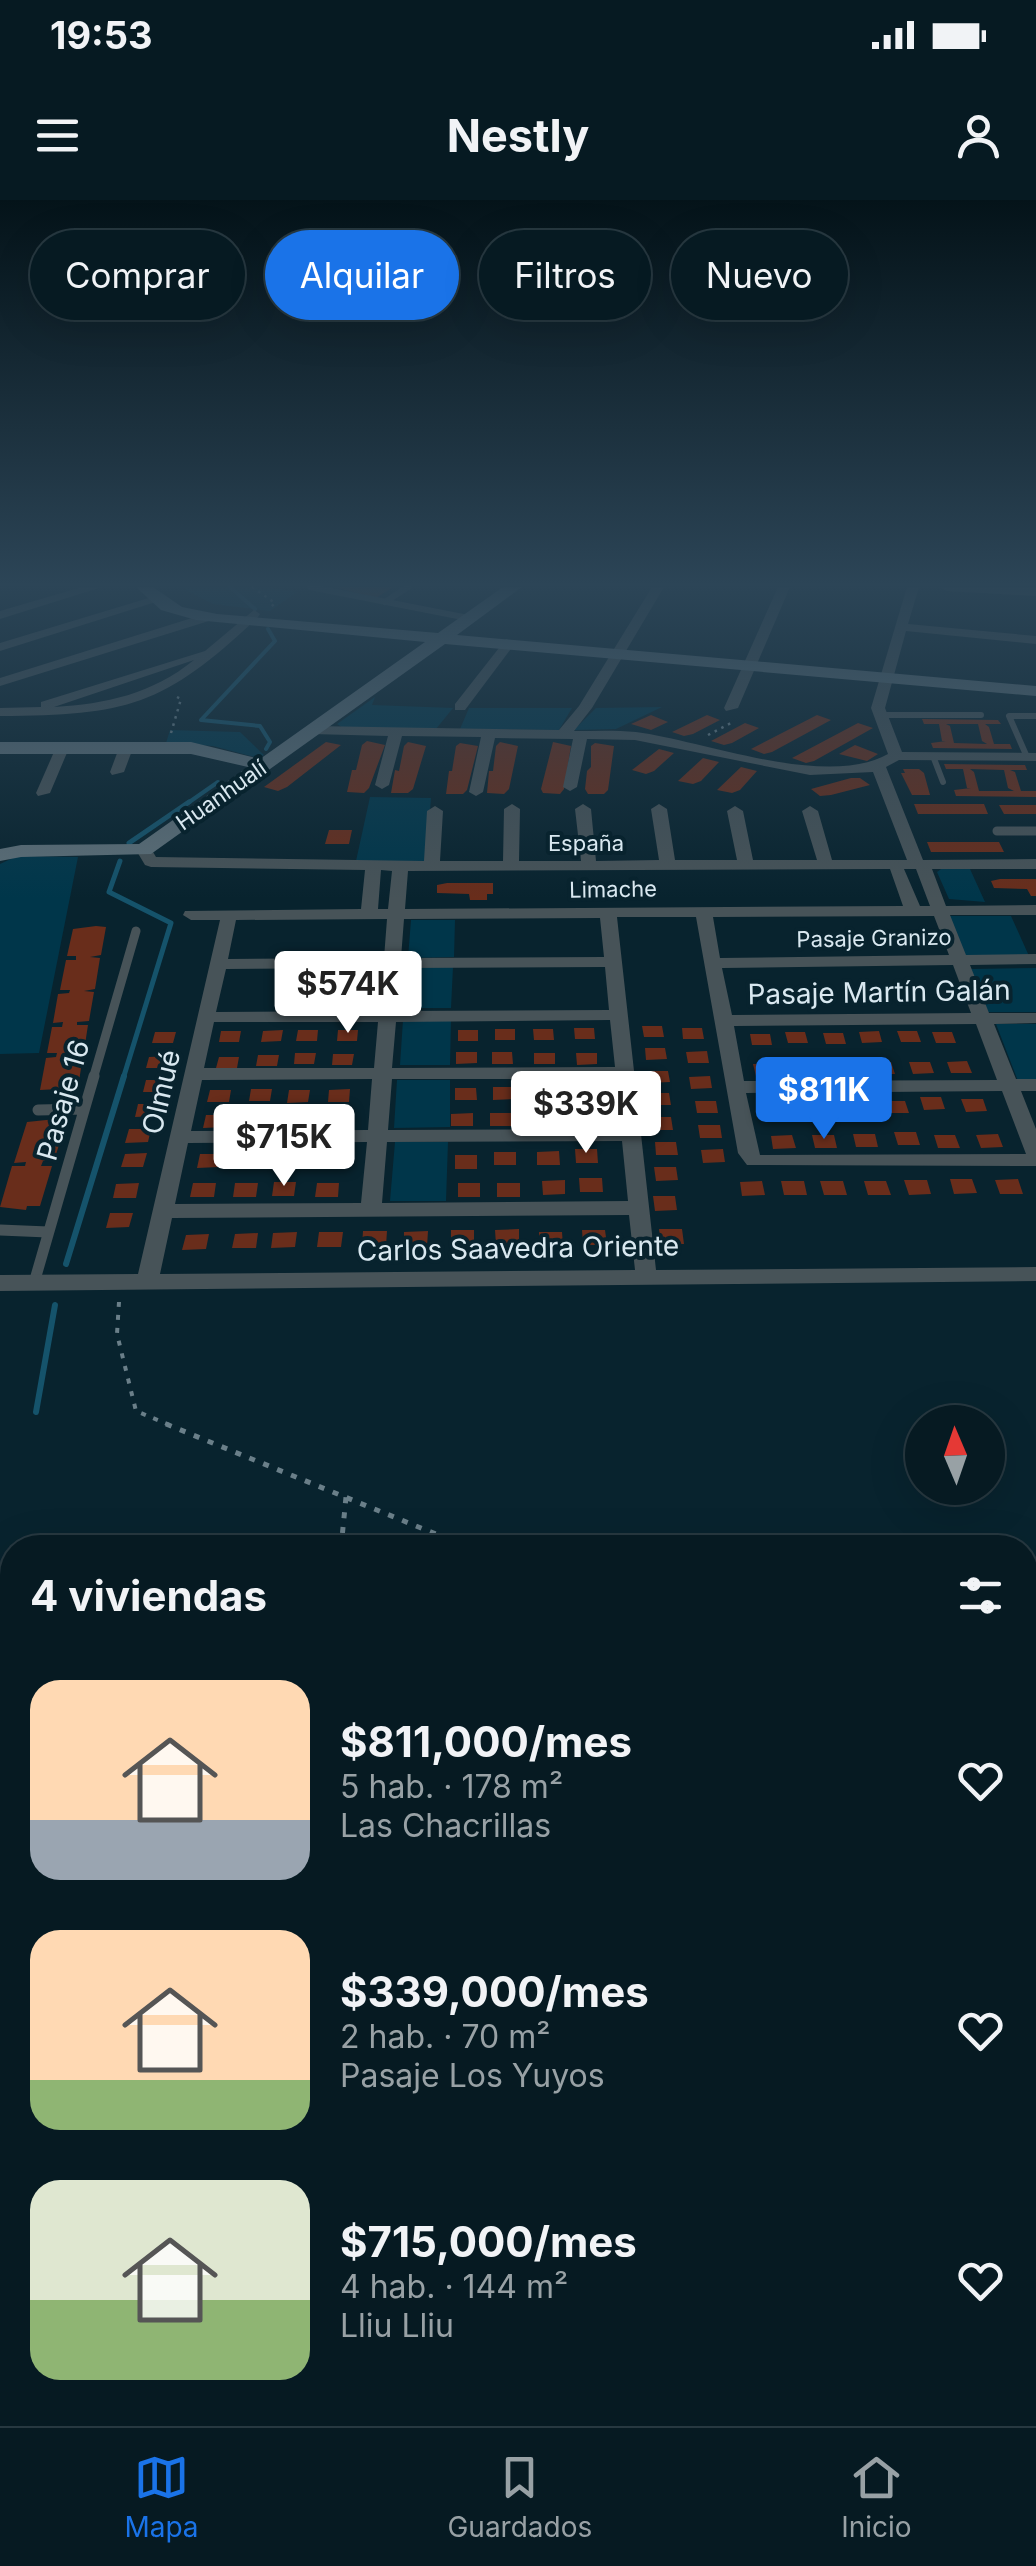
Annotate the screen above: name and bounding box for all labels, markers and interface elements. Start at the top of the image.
text: 19:53 [50,12,153,58]
icon: menu [30,108,85,163]
text: Nestly [447,108,589,163]
icon: person [951,108,1006,163]
chip: Comprar [30,230,245,320]
chip: Alquilar [265,230,459,320]
chip: Filtros [479,230,651,320]
chip: Nuevo [671,230,848,320]
street label: Huanhualí [171,754,271,835]
street label: España [548,830,624,856]
street label: Limache [569,875,657,903]
street label: Pasaje Granizo [796,924,952,952]
pin: $574K [278,951,418,1036]
text: $574K [297,964,399,1003]
street label: Pasaje Martín Galán [747,973,1011,1011]
street label: Pasaje 16 [30,1036,96,1164]
street label: Olmué [135,1046,187,1138]
pin: $811K [754,1057,894,1142]
text: $811K [778,1070,870,1109]
pin: $339K [516,1071,656,1156]
text: $339K [533,1084,639,1123]
pin: $715K [214,1104,354,1189]
text: $715K [236,1117,332,1156]
street label: Carlos Saavedra Oriente [357,1228,679,1268]
north arrow [905,1405,1005,1505]
map controls [905,1405,1005,1505]
icon: filters [953,1568,1008,1623]
text: 4 viviendas [30,1570,267,1621]
text: $811,000/mes [340,1716,632,1767]
icon: home [110,1720,230,1840]
icon: heart [953,1753,1008,1808]
text: 5 hab. · 178 m² [340,1767,563,1806]
text: Las Chacrillas [340,1806,551,1845]
text: $339,000/mes [340,1966,649,2017]
icon: home [110,1970,230,2090]
icon: heart [953,2003,1008,2058]
text: 2 hab. · 70 m² [340,2017,550,2056]
text: Pasaje Los Yuyos [340,2056,605,2095]
text: $715,000/mes [340,2216,637,2267]
icon: home [110,2220,230,2340]
icon: heart [953,2253,1008,2308]
text: 4 hab. · 144 m² [340,2267,568,2306]
text: Lliu Lliu [340,2306,454,2345]
tab: Mapa [124,2450,199,2544]
tab: Guardados [447,2450,592,2544]
tab: Inicio [841,2450,912,2544]

